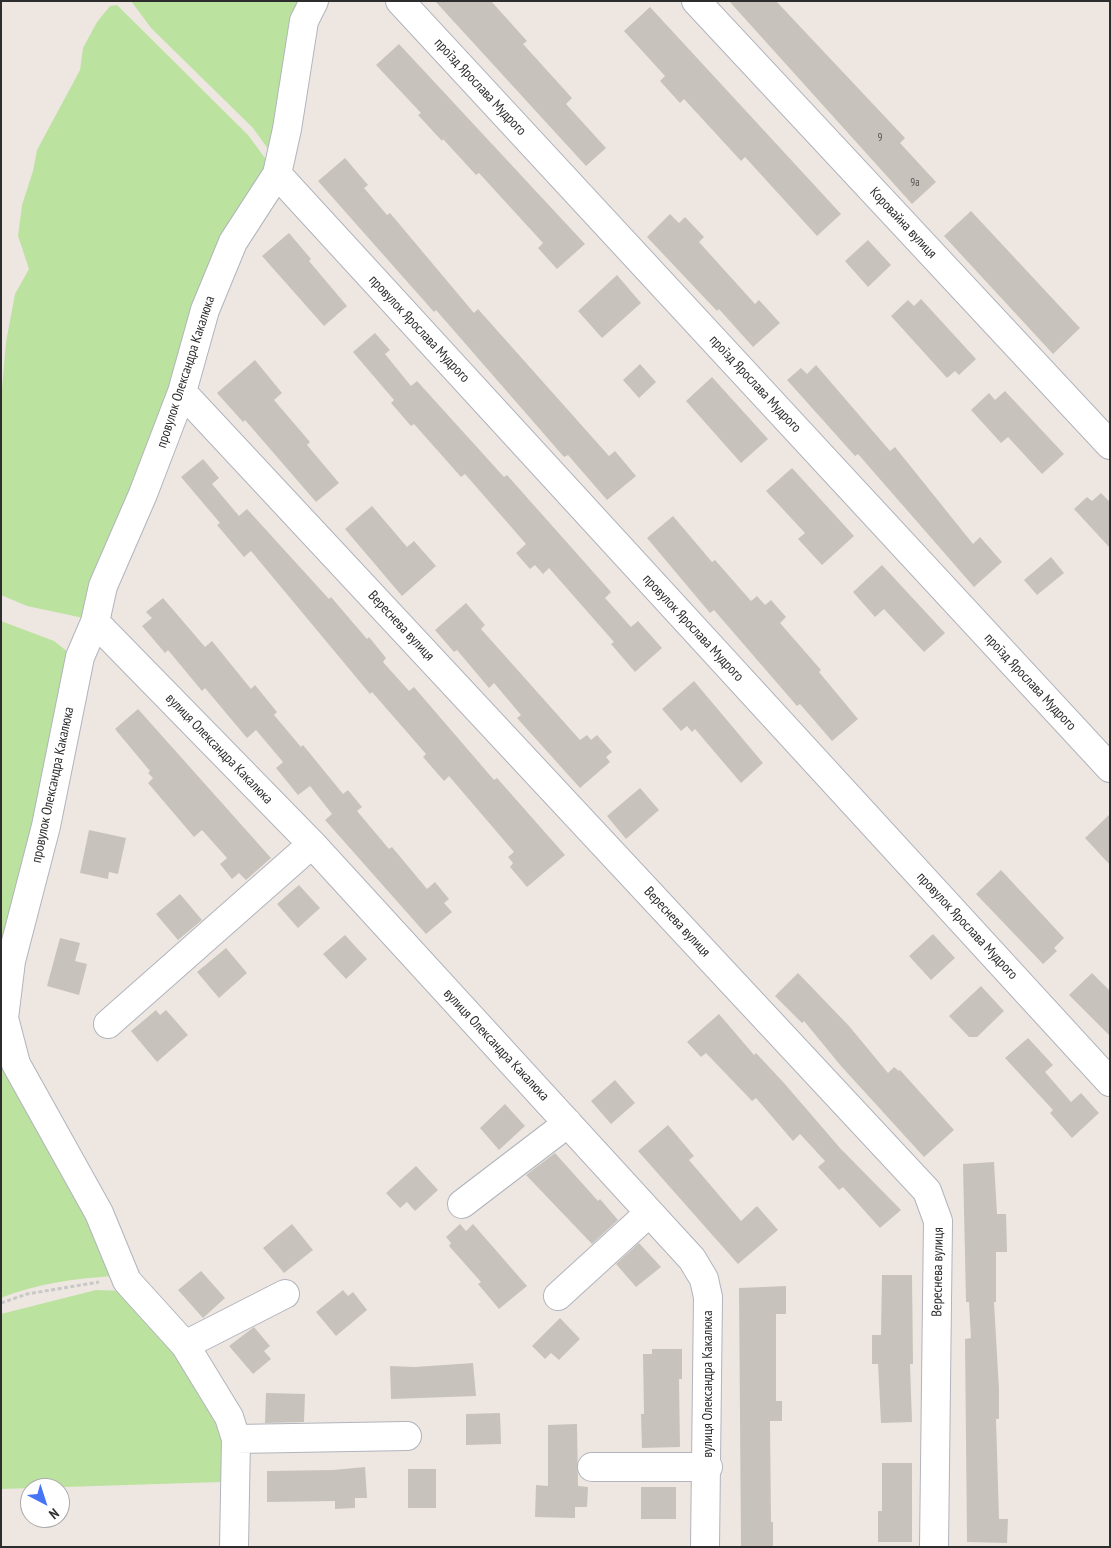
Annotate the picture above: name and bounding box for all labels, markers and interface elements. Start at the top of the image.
street label: проїзд Ярослава Мудрого [431,35,529,139]
house number: 9 [878,131,882,145]
house number: 9а [910,176,920,190]
street label: Коровайна вулиця [866,184,940,262]
street label: провулок Ярослава Мудрого [365,272,473,386]
street label: провулок Олександра Какалюка [153,294,219,450]
street label: проїзд Ярослава Мудрого [706,332,804,436]
street label: провулок Ярослава Мудрого [639,571,747,685]
street label: Вереснева вулиця [364,588,438,664]
street label: проїзд Ярослава Мудрого [981,630,1079,734]
street label: вулиця Олександра Какалюка [162,690,276,808]
street label: провулок Олександра Какалюка [28,706,78,864]
street label: провулок Ярослава Мудрого [913,869,1021,983]
street label: Вереснева вулиця [640,884,714,960]
street label: вулиця Олександра Какалюка [440,985,552,1105]
street label: Вереснева вулиця [929,1227,947,1317]
street label: вулиця Олександра Какалюка [700,1310,716,1458]
north arrow [20,1478,70,1528]
text: N [45,1504,63,1523]

